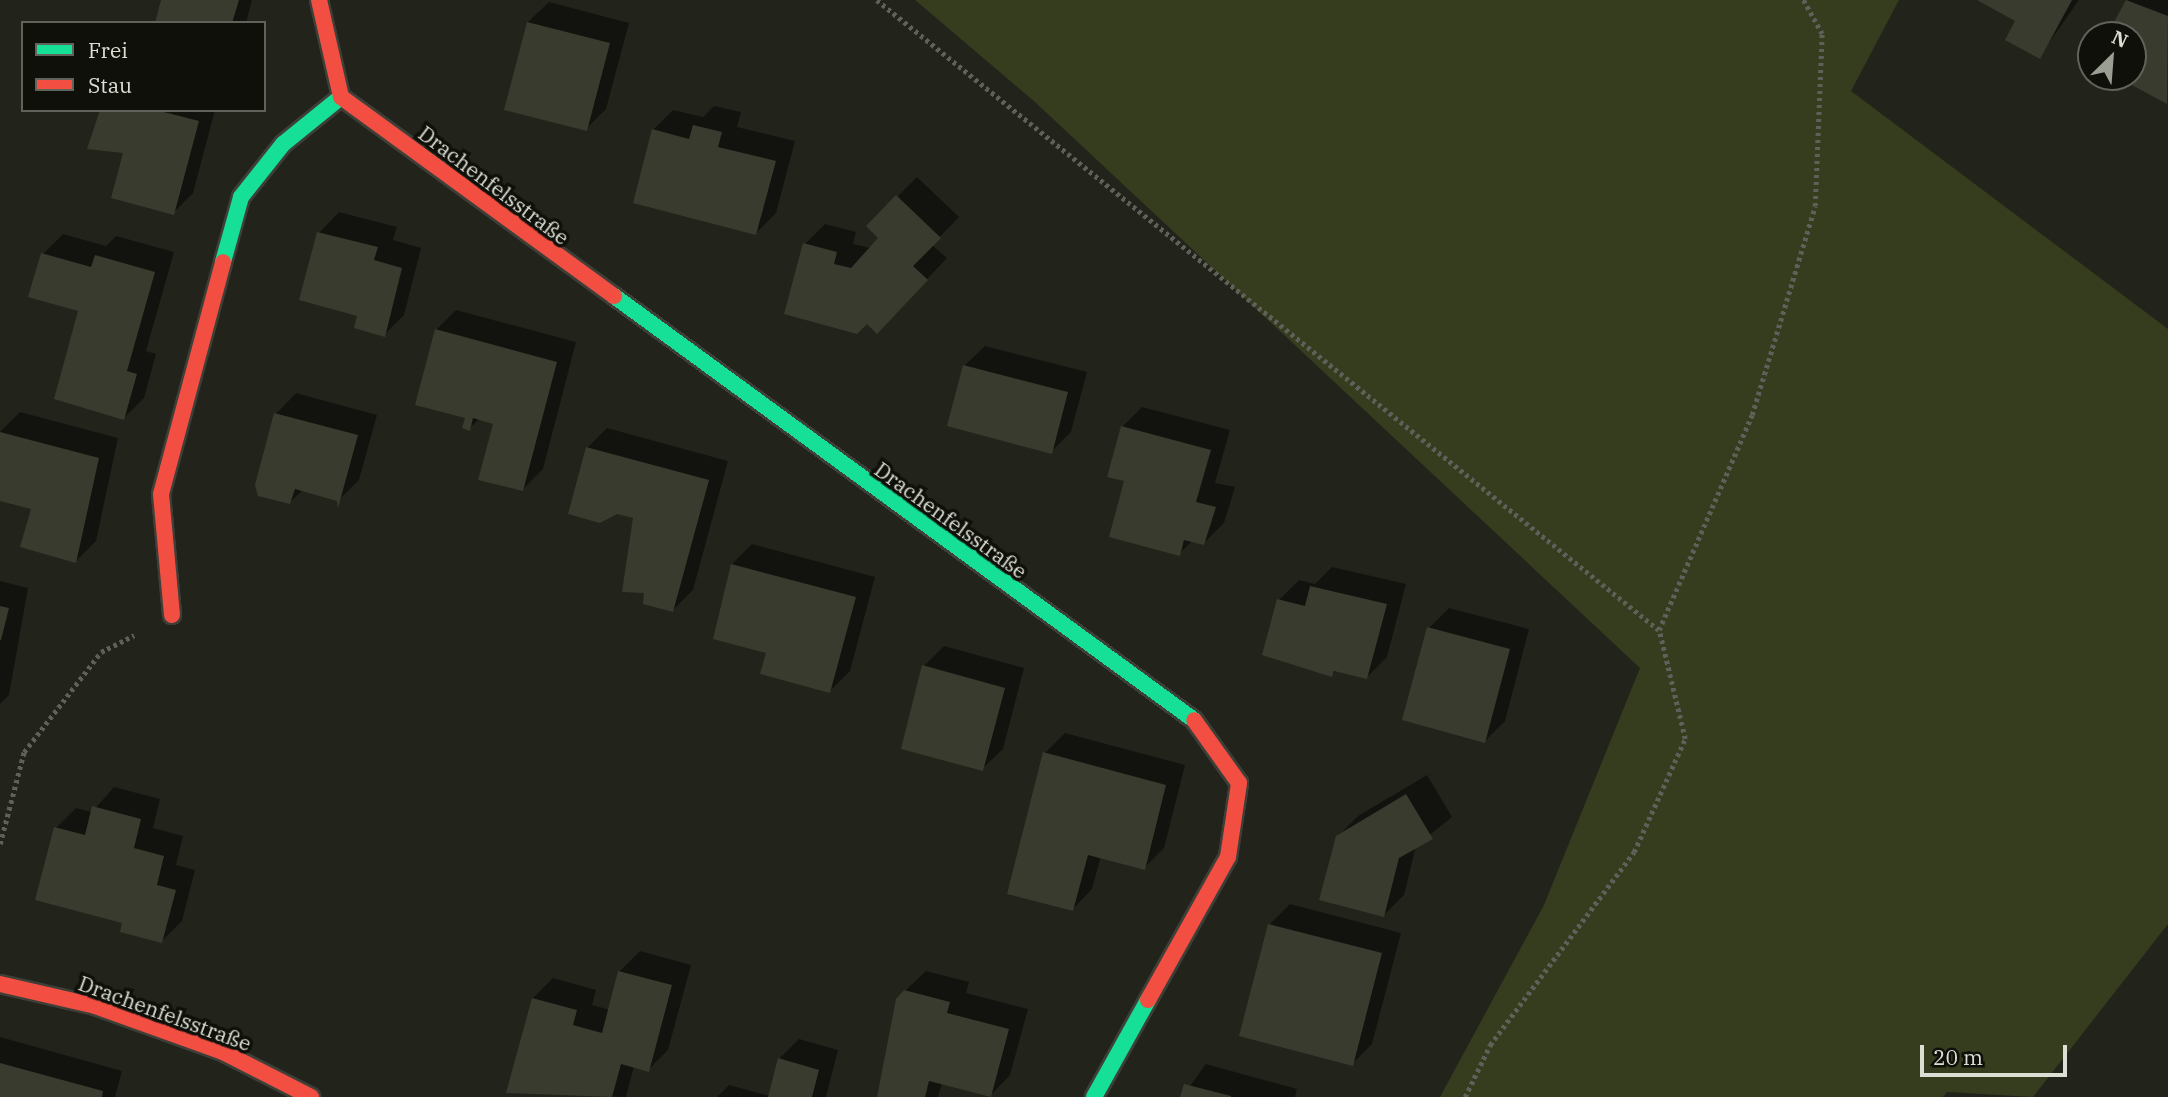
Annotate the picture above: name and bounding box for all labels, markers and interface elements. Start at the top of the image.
legend [21,21,266,112]
north arrow [2077,21,2147,91]
text: N [2108,25,2132,53]
text: Frei [88,36,128,64]
text: Stau [88,71,132,99]
street label: Drachenfelsstraße [414,120,574,250]
street label: Drachenfelsstraße [870,456,1032,584]
street label: Drachenfelsstraße [75,970,255,1056]
scale bar [1923,1030,2070,1074]
text: 20 m [1933,1043,1983,1071]

